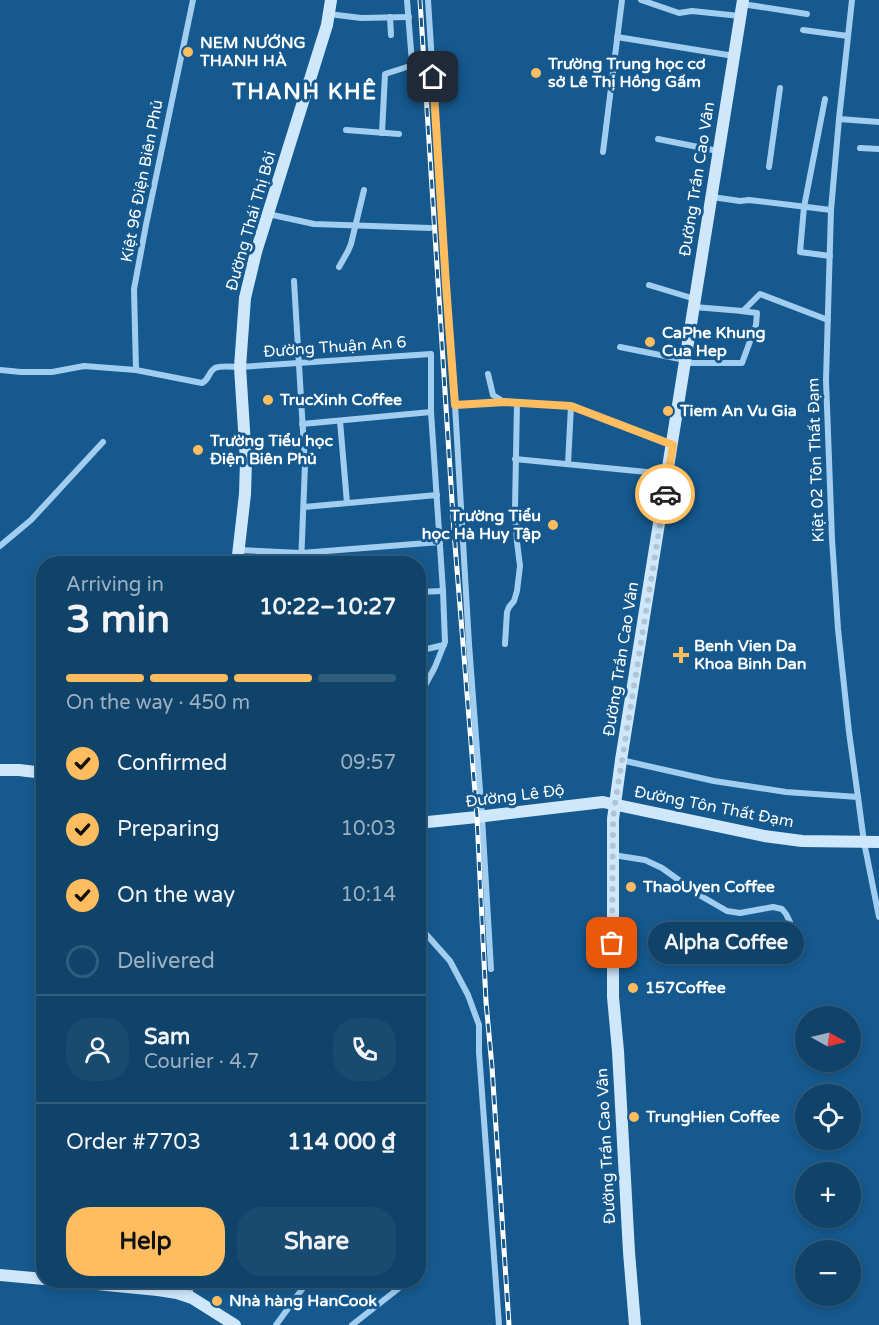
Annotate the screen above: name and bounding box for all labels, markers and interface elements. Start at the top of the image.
place label: NEM NƯỚNG THANH HÀ [199,33,306,71]
marker: NEM NƯỚNG THANH HÀ [181,45,195,59]
pin [407,51,458,102]
place label: Trường Trung học cơ sở Lê Thị Hồng Gấm [547,54,706,92]
icon: home [416,60,449,93]
marker: Trường Trung học cơ sở Lê Thị Hồng Gấm [529,66,543,80]
district label: THANH KHÊ [231,78,378,105]
street label: Kiệt 96 Điện Biên Phủ [116,98,168,264]
street label: Đường Trần Cao Vân [675,100,719,258]
street label: Đường Thái Thị Bôi [221,149,281,293]
place label: CaPhe Khung Cua Hep [662,323,766,361]
street label: Đường Thuận An 6 [263,332,407,362]
marker: CaPhe Khung Cua Hep [643,335,657,349]
street label: Kiệt 02 Tôn Thất Đạm [803,377,829,543]
place label: TrucXinh Coffee [279,390,402,410]
marker: TrucXinh Coffee [261,393,275,407]
place label: Tiem An Vu Gia [679,401,797,421]
marker: Tiem An Vu Gia [661,404,675,418]
place label: Trường Tiểu học Điện Biên Phủ [209,431,334,469]
marker: Trường Tiểu học Điện Biên Phủ [191,443,205,457]
courier [635,464,695,524]
icon: car [649,478,682,511]
place label: Trường Tiểu học Hà Huy Tập [422,506,541,544]
marker: Trường Tiểu học Hà Huy Tập [546,518,560,532]
text: Arriving in [66,573,164,597]
street label: Đường Trần Cao Vân [599,580,643,738]
text: 10:22–10:27 [259,594,396,620]
text: 3 min [66,596,170,643]
place label: Benh Vien Da Khoa Binh Dan [694,636,807,674]
marker: Benh Vien Da Khoa Binh Dan [672,646,690,664]
text: On the way · 450 m [66,691,250,715]
icon: check [66,747,99,780]
text: Confirmed [117,750,227,776]
text: 09:57 [341,751,396,775]
street label: Đường Lê Độ [464,780,566,812]
street label: Đường Tôn Thất Đạm [633,782,795,832]
icon: check [66,813,99,846]
text: Preparing [117,816,220,842]
text: 10:03 [341,817,396,841]
place label: ThaoUyen Coffee [642,877,775,897]
icon: check [66,879,99,912]
marker: ThaoUyen Coffee [624,880,638,894]
text: On the way [117,882,235,908]
text: 10:14 [341,883,396,907]
pin [586,917,637,968]
callout: Alpha Coffee [648,922,804,964]
icon: bag [595,926,628,959]
text: Alpha Coffee [664,931,788,955]
text: Delivered [117,948,215,974]
place label: 157Coffee [645,978,726,998]
marker: 157Coffee [626,981,640,995]
north arrow [795,1006,861,1072]
map controls [795,1006,861,1306]
button: person [66,1018,129,1081]
button: phone [333,1018,396,1081]
text: Sam [144,1024,190,1050]
text: Courier · 4.7 [144,1050,259,1074]
street label: Đường Trần Cao Vân [592,1067,620,1225]
button: locate [795,1084,861,1150]
place label: TrungHien Coffee [645,1107,780,1127]
marker: TrungHien Coffee [627,1110,641,1124]
text: Order #7703 [66,1129,201,1155]
text: 114 000 ₫ [287,1129,396,1155]
button: + [795,1162,861,1228]
button: Help [66,1207,225,1276]
button: Share [237,1207,396,1276]
button: − [795,1240,861,1306]
place label: Nhà hàng HanCook [229,1291,377,1311]
marker: Nhà hàng HanCook [210,1294,224,1308]

